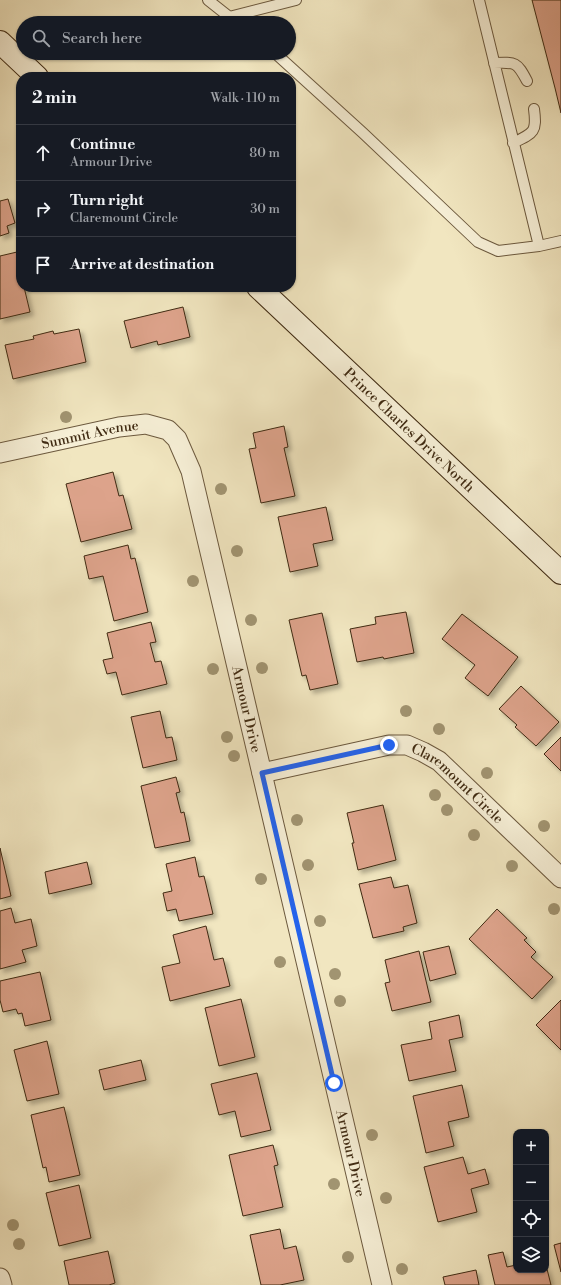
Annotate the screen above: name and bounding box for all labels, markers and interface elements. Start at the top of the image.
search box [16,16,296,60]
icon: search [30,27,52,49]
text: Search here [62,29,142,48]
text: 2 min [32,87,77,109]
text: Walk · 110 m [210,90,280,106]
text: Continue [70,135,135,154]
icon: ahead [32,142,54,164]
text: 80 m [249,145,280,161]
text: Armour Drive [70,154,152,170]
text: Turn right [70,191,144,210]
icon: right [32,198,54,220]
text: 30 m [250,201,280,217]
text: Claremount Circle [70,210,178,226]
icon: arrive [32,254,54,276]
text: Arrive at destination [70,255,214,274]
street label: Prince Charles Drive North [339,364,478,497]
street label: Summit Avenue [40,417,140,454]
street label: Armour Drive [227,663,265,755]
route end [380,736,398,754]
street label: Claremount Circle [408,740,507,828]
route start [325,1074,343,1092]
street label: Armour Drive [331,1107,369,1198]
map controls [513,1129,549,1273]
button: + [513,1129,549,1165]
button: − [513,1165,549,1201]
button: locate [513,1201,549,1237]
button: layers [513,1237,549,1273]

